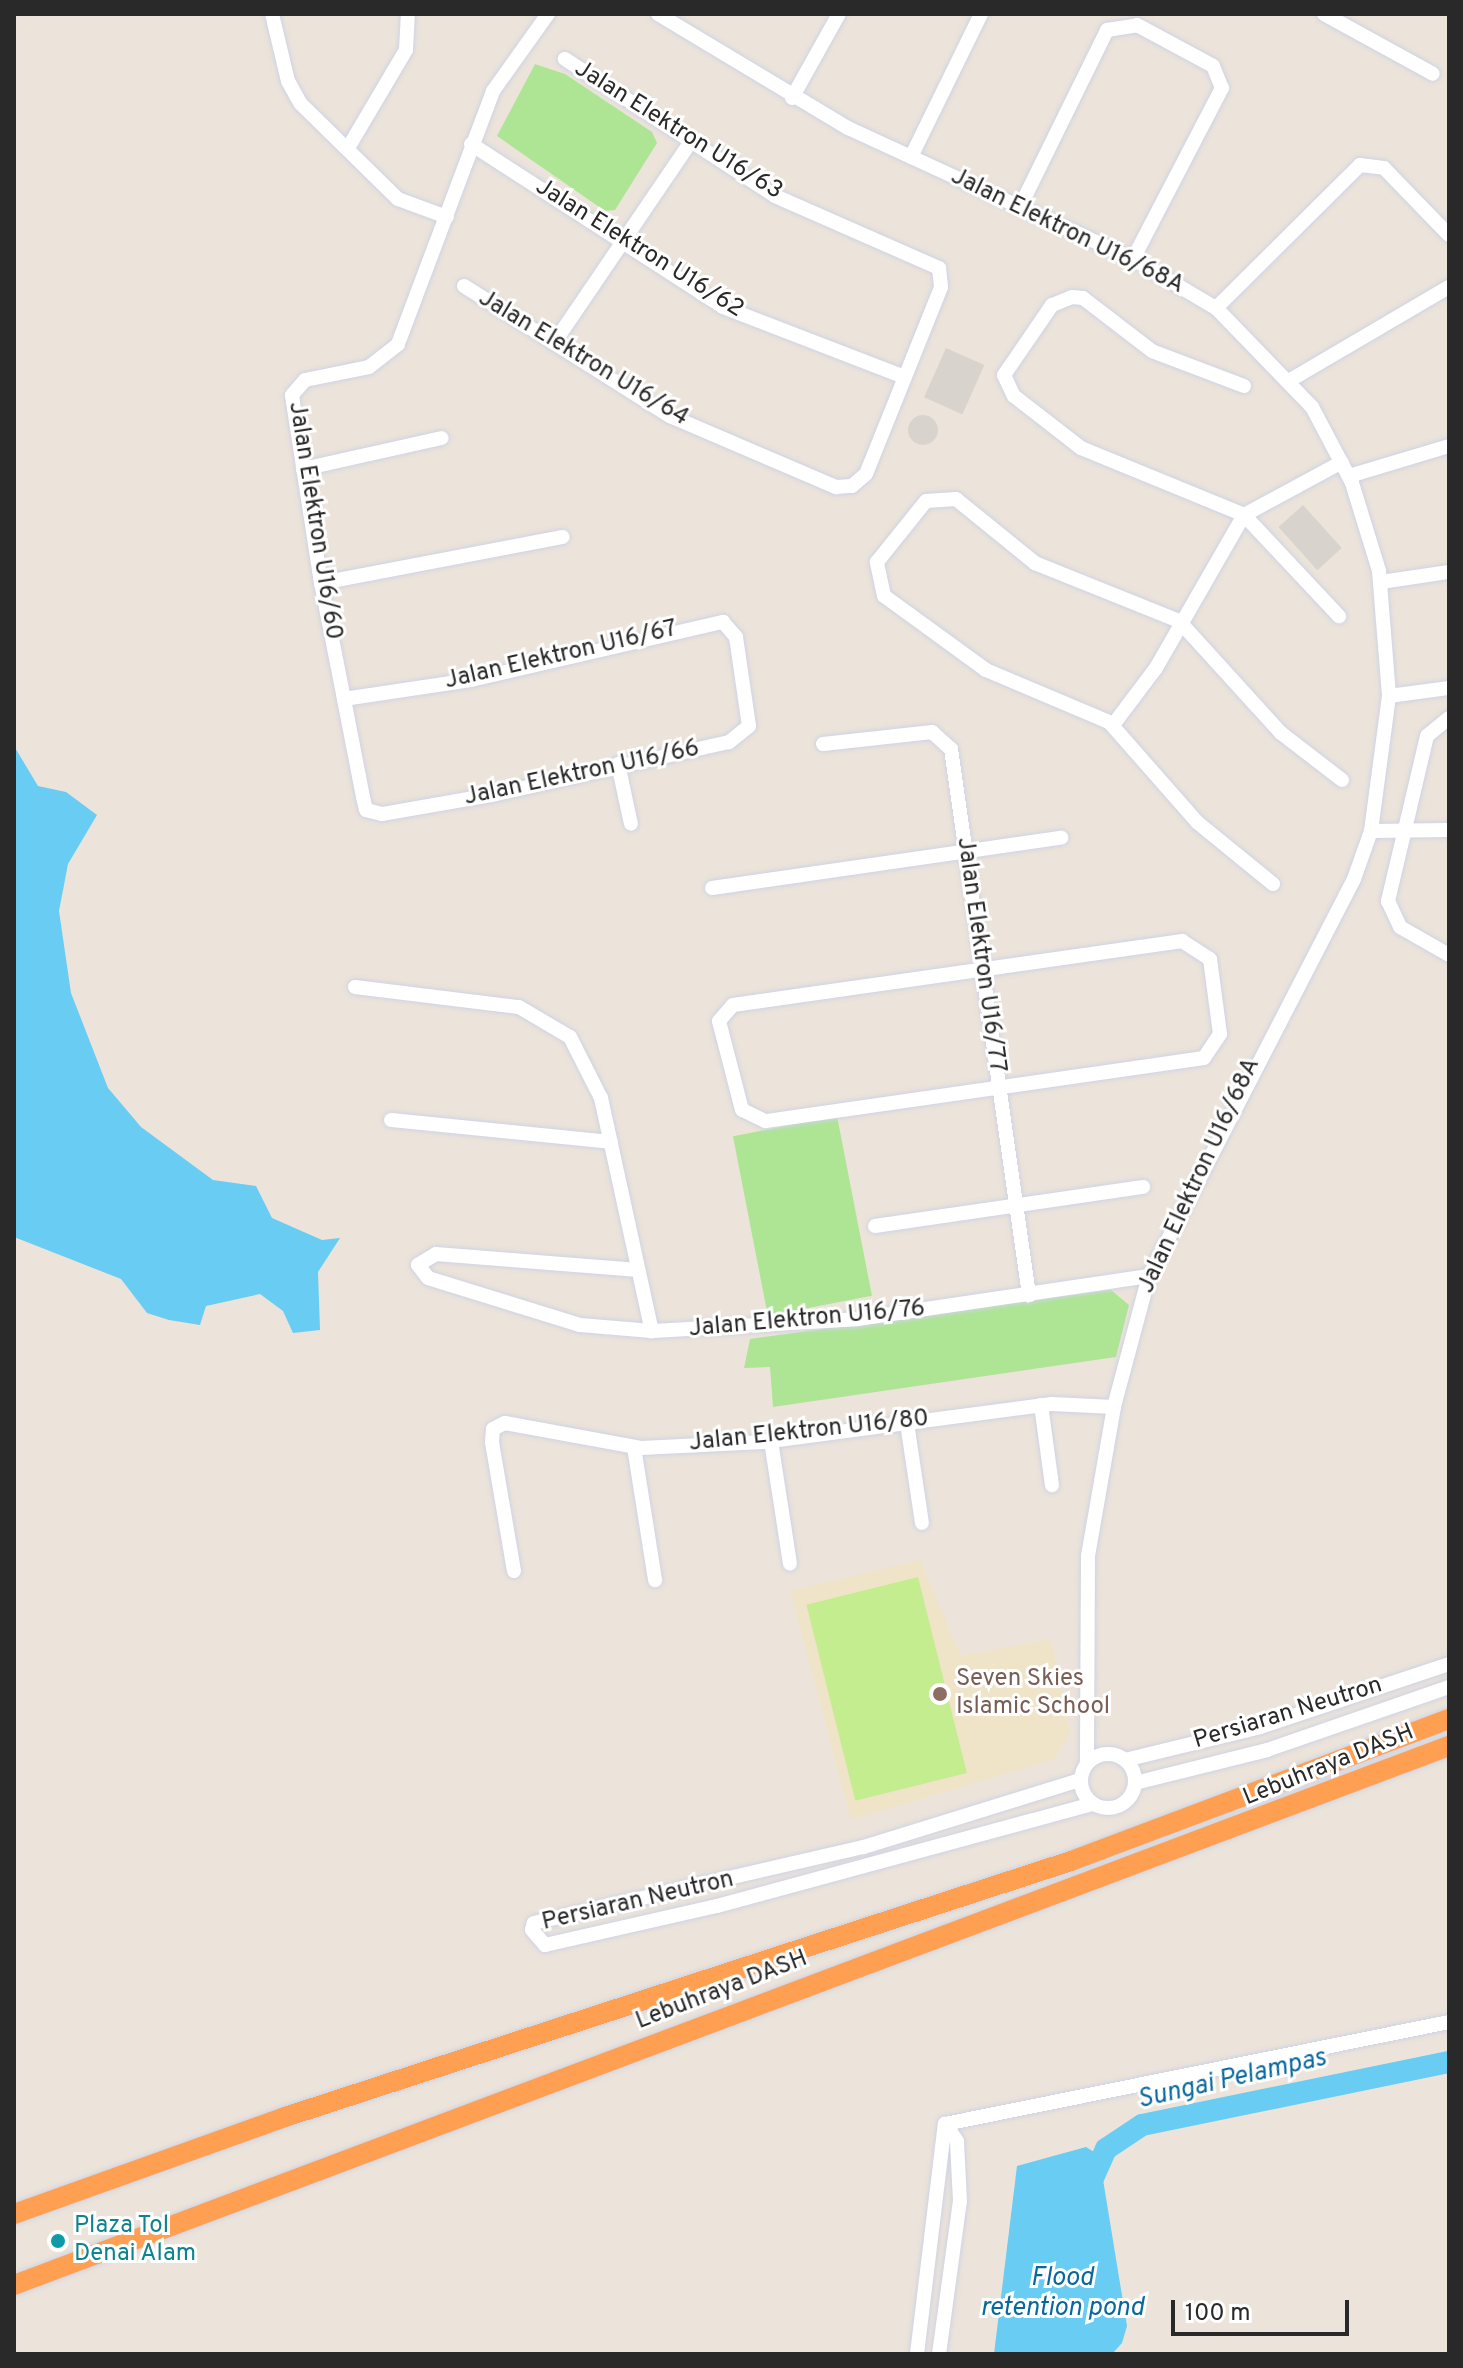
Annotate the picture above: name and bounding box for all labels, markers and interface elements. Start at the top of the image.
street label: Jalan Elektron U16/63 [569,55,787,207]
street label: Jalan Elektron U16/68A [946,163,1188,301]
street label: Jalan Elektron U16/62 [530,173,748,325]
street label: Jalan Elektron U16/64 [473,285,693,433]
street label: Jalan Elektron U16/60 [281,400,347,642]
street label: Jalan Elektron U16/67 [442,615,680,697]
street label: Jalan Elektron U16/66 [462,735,702,813]
street label: Jalan Elektron U16/77 [949,835,1011,1075]
street label: Jalan Elektron U16/68A [1133,1054,1267,1298]
street label: Jalan Elektron U16/76 [688,1295,926,1345]
street label: Jalan Elektron U16/80 [688,1405,930,1459]
place label: Seven Skies Islamic School [956,1666,1110,1722]
street label: Persiaran Neutron [1190,1672,1386,1756]
marker: Seven Skies Islamic School [931,1685,949,1703]
street label: Lebuhraya DASH [1240,1719,1418,1813]
street label: Persiaran Neutron [539,1866,737,1938]
street label: Lebuhraya DASH [632,1945,812,2037]
water label: Sungai Pelampas [1135,2043,1329,2117]
place label: Plaza Tol Denai Alam [74,2213,197,2269]
marker: Plaza Tol Denai Alam [49,2232,67,2250]
water label: Flood retention pond [980,2263,1144,2324]
scale bar [1175,2284,1353,2334]
text: 100 m [1185,2299,1251,2329]

